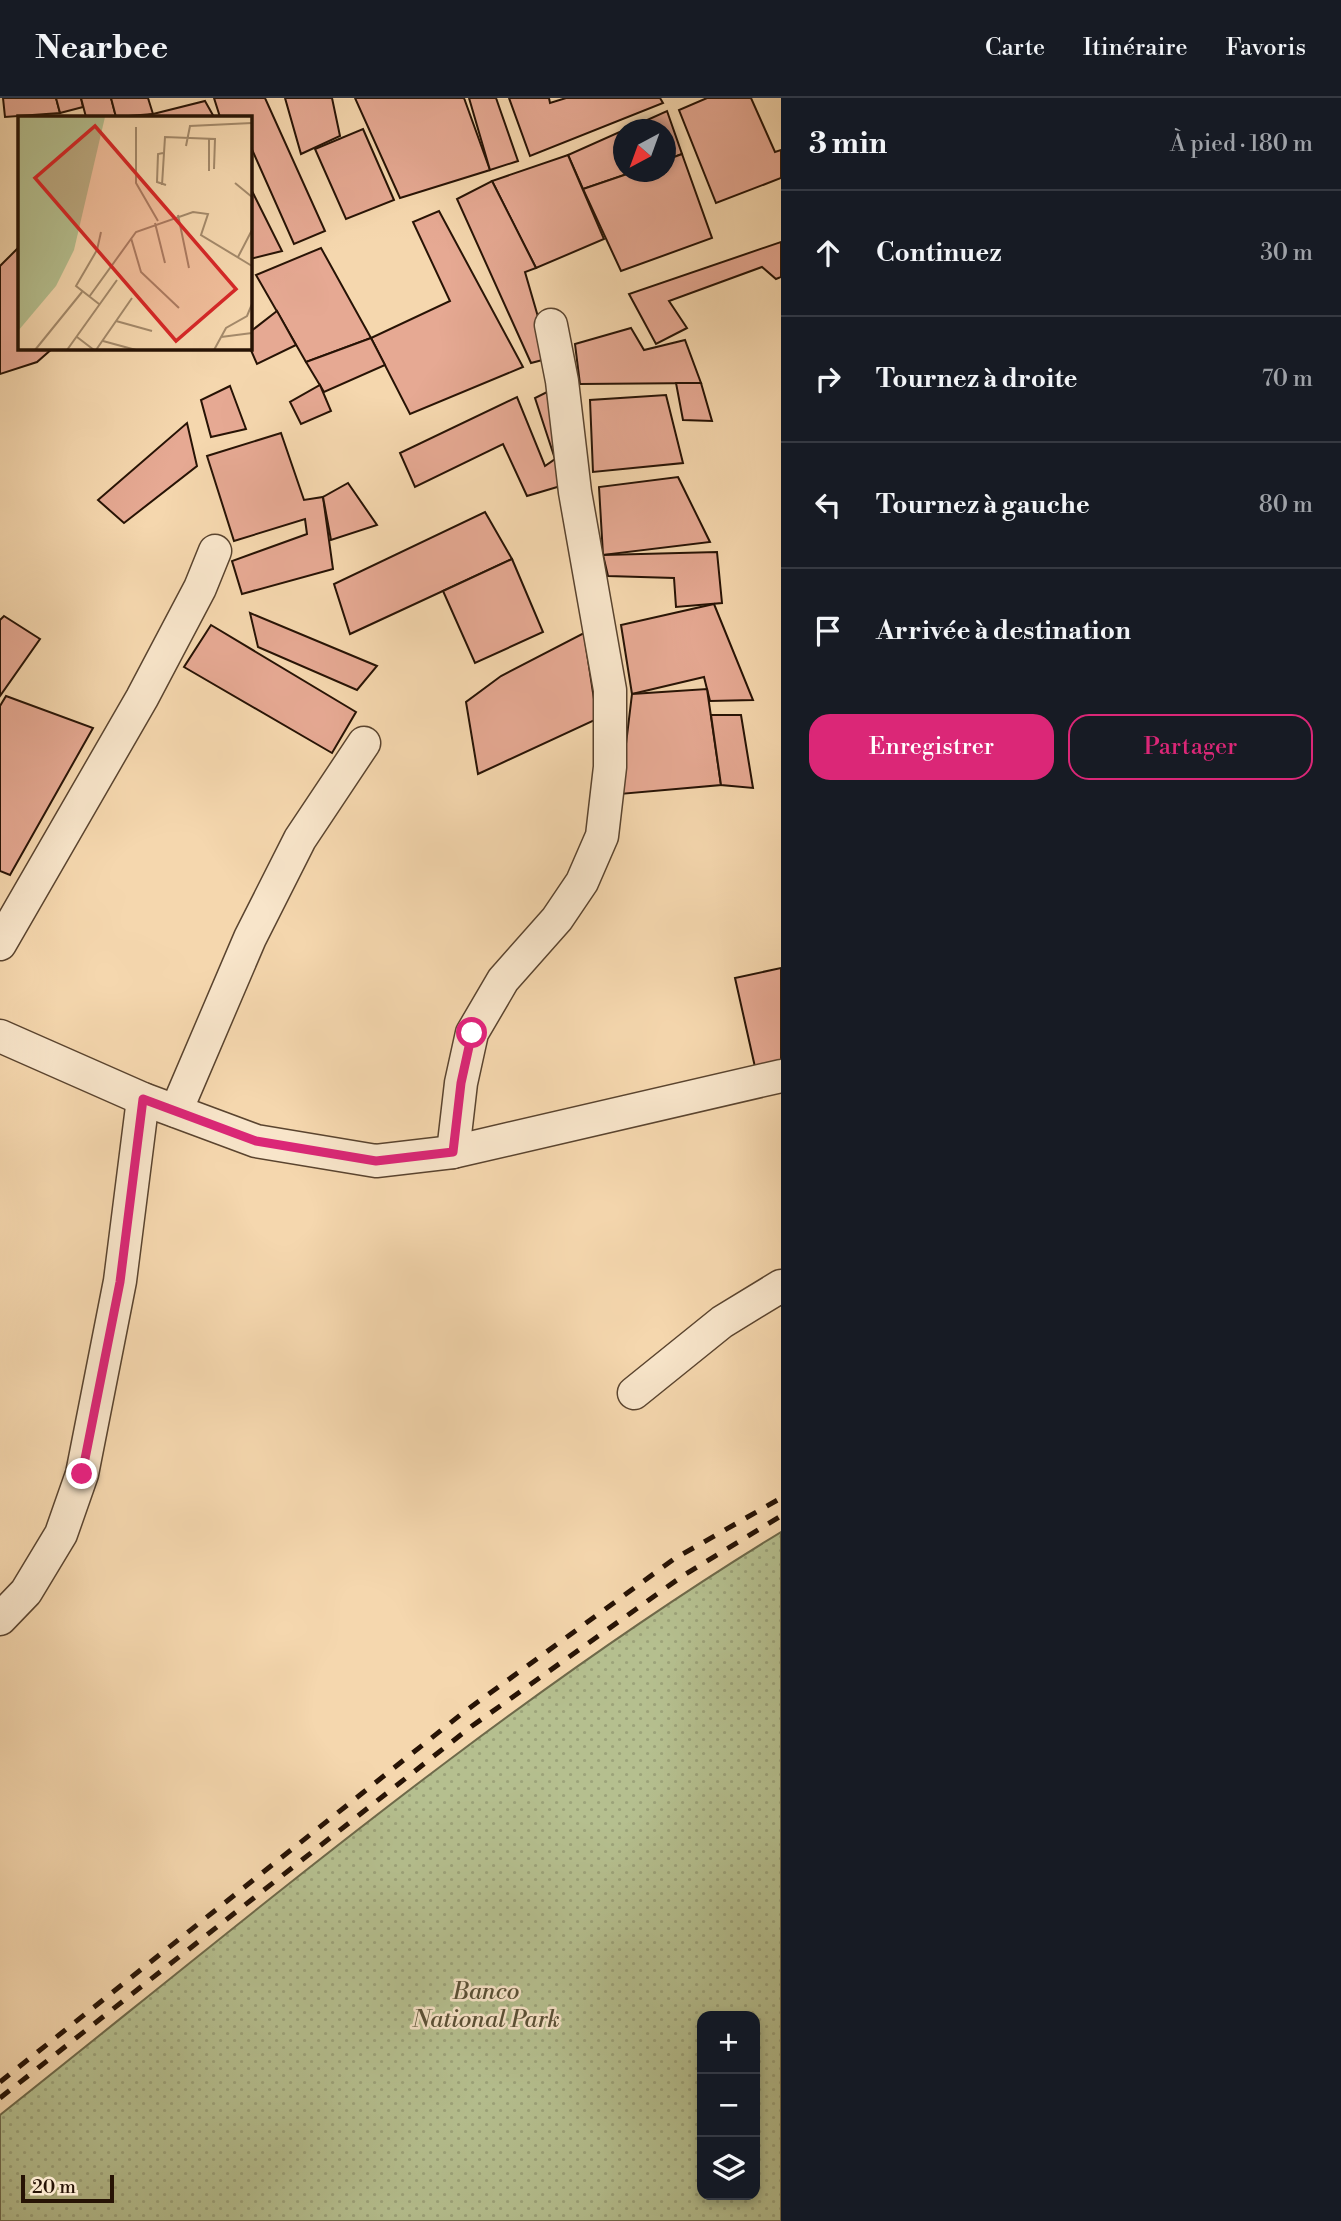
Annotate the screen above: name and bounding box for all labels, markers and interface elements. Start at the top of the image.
text: Nearbee [35,28,168,69]
text: Carte [985,33,1045,63]
text: Itinéraire [1083,33,1188,63]
text: Favoris [1226,33,1306,63]
inset map [18,116,252,350]
north arrow [613,119,676,182]
text: 3 min [809,125,887,163]
text: À pied · 180 m [1170,130,1313,158]
icon: ahead [809,234,847,272]
text: Continuez [876,237,1002,269]
text: 30 m [1260,239,1313,267]
icon: right [809,360,847,398]
text: Tournez à droite [876,363,1078,395]
text: 70 m [1262,365,1313,393]
icon: left [809,486,847,524]
text: Tournez à gauche [876,489,1090,521]
text: 80 m [1259,491,1313,519]
icon: arrive [809,612,847,650]
text: Arrivée à destination [876,615,1131,647]
button: Enregistrer [809,714,1054,780]
button: Partager [1068,714,1313,780]
route start [456,1017,487,1048]
route end [66,1458,97,1489]
park label: Banco National Park [411,1977,560,2035]
map controls [697,2011,760,2200]
button: + [697,2011,760,2074]
button: − [697,2074,760,2137]
button: layers [697,2137,760,2200]
scale bar [21,2172,114,2204]
text: 20 m [32,2175,76,2199]

